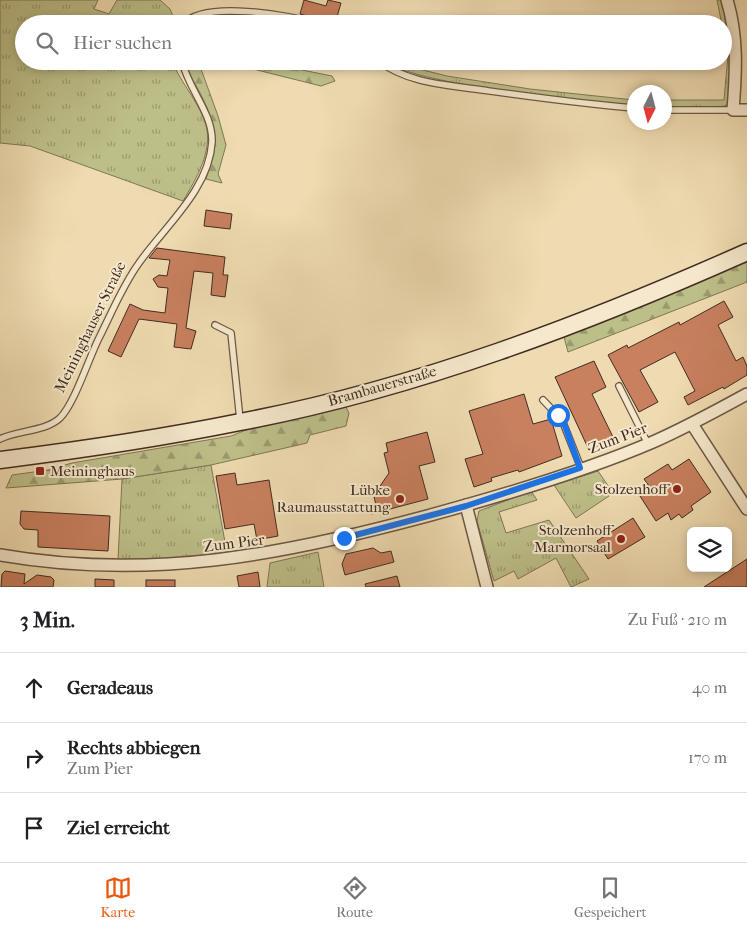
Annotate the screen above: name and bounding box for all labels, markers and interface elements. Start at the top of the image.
search box [15,15,732,70]
icon: search [33,29,61,57]
text: Hier suchen [73,32,172,54]
north arrow [627,85,672,130]
street label: Meininghauser Straße [50,258,130,396]
street label: Brambauerstraße [326,362,439,410]
route start [547,404,570,427]
street label: Zum Pier [586,418,650,457]
place label: Meininghaus [50,462,135,480]
marker: Meininghaus [34,465,46,477]
place label: Stolzenhoff [595,480,670,498]
place label: Lübke Raumausstattung [276,481,391,516]
marker: Stolzenhoff [671,483,683,495]
marker: Lübke Raumausstattung [394,493,406,505]
place label: Stolzenhoff Marmorsaal [534,521,614,556]
route end [333,527,356,550]
map controls [687,527,732,572]
button: layers [687,527,732,572]
street label: Zum Pier [202,530,266,556]
marker: Stolzenhoff Marmorsaal [615,533,627,545]
text: 3 Min. [20,608,75,632]
text: Zu Fuß · 210 m [628,610,727,629]
icon: ahead [20,674,48,702]
text: Geradeaus [67,677,153,699]
text: 40 m [692,678,727,697]
text: Rechts abbiegen [67,737,201,759]
icon: right [20,744,48,772]
text: 170 m [688,748,727,767]
text: Zum Pier [67,759,133,778]
icon: arrive [20,814,48,842]
text: Ziel erreicht [67,817,170,839]
tab: Karte [101,874,135,921]
tab: Route [336,874,373,921]
tab: Gespeichert [574,874,646,921]

